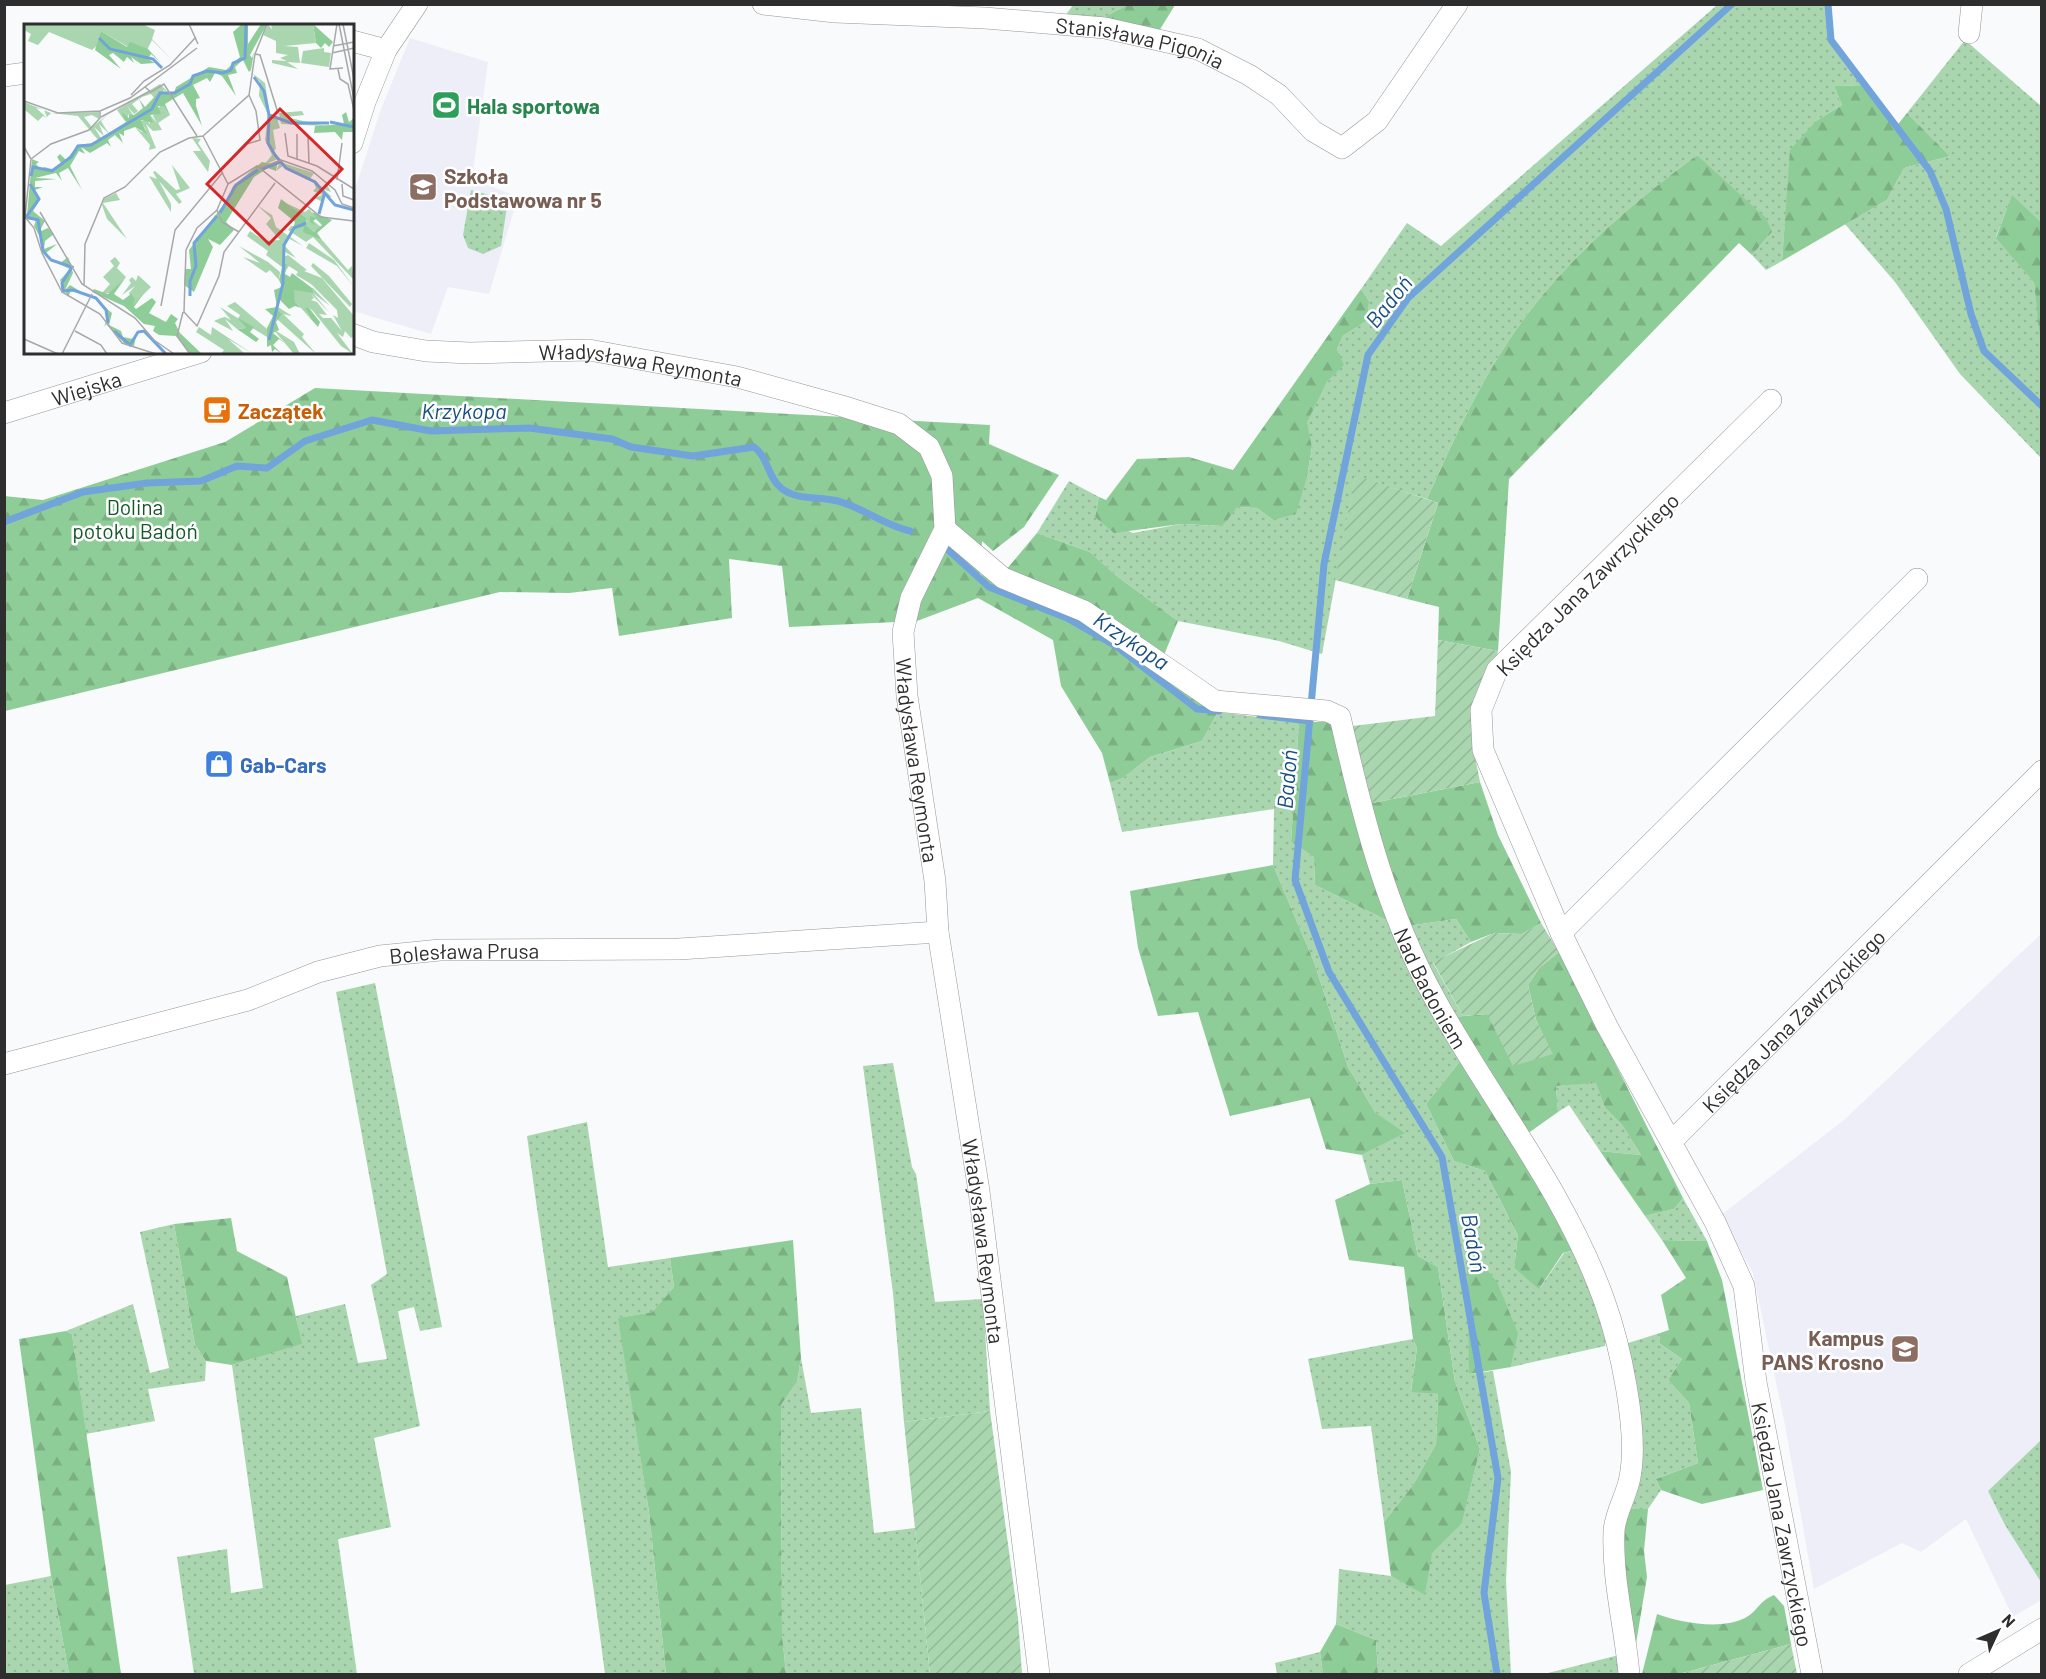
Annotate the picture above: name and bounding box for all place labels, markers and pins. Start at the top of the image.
sports icon: Hala sportowa [430,89,462,121]
place label: Hala sportowa [467,93,600,118]
place label: Szkoła Podstawowa nr 5 [444,163,602,212]
school or university icon: Szkoła Podstawowa nr 5 [407,171,439,203]
cafe icon: Zaczątek [201,394,233,426]
place label: Zaczątek [238,398,323,423]
shop icon: Gab-Cars [203,748,235,780]
place label: Gab-Cars [240,752,327,777]
place label: Kampus PANS Krosno [1762,1325,1884,1374]
school or university icon: Kampus PANS Krosno [1889,1333,1921,1365]

